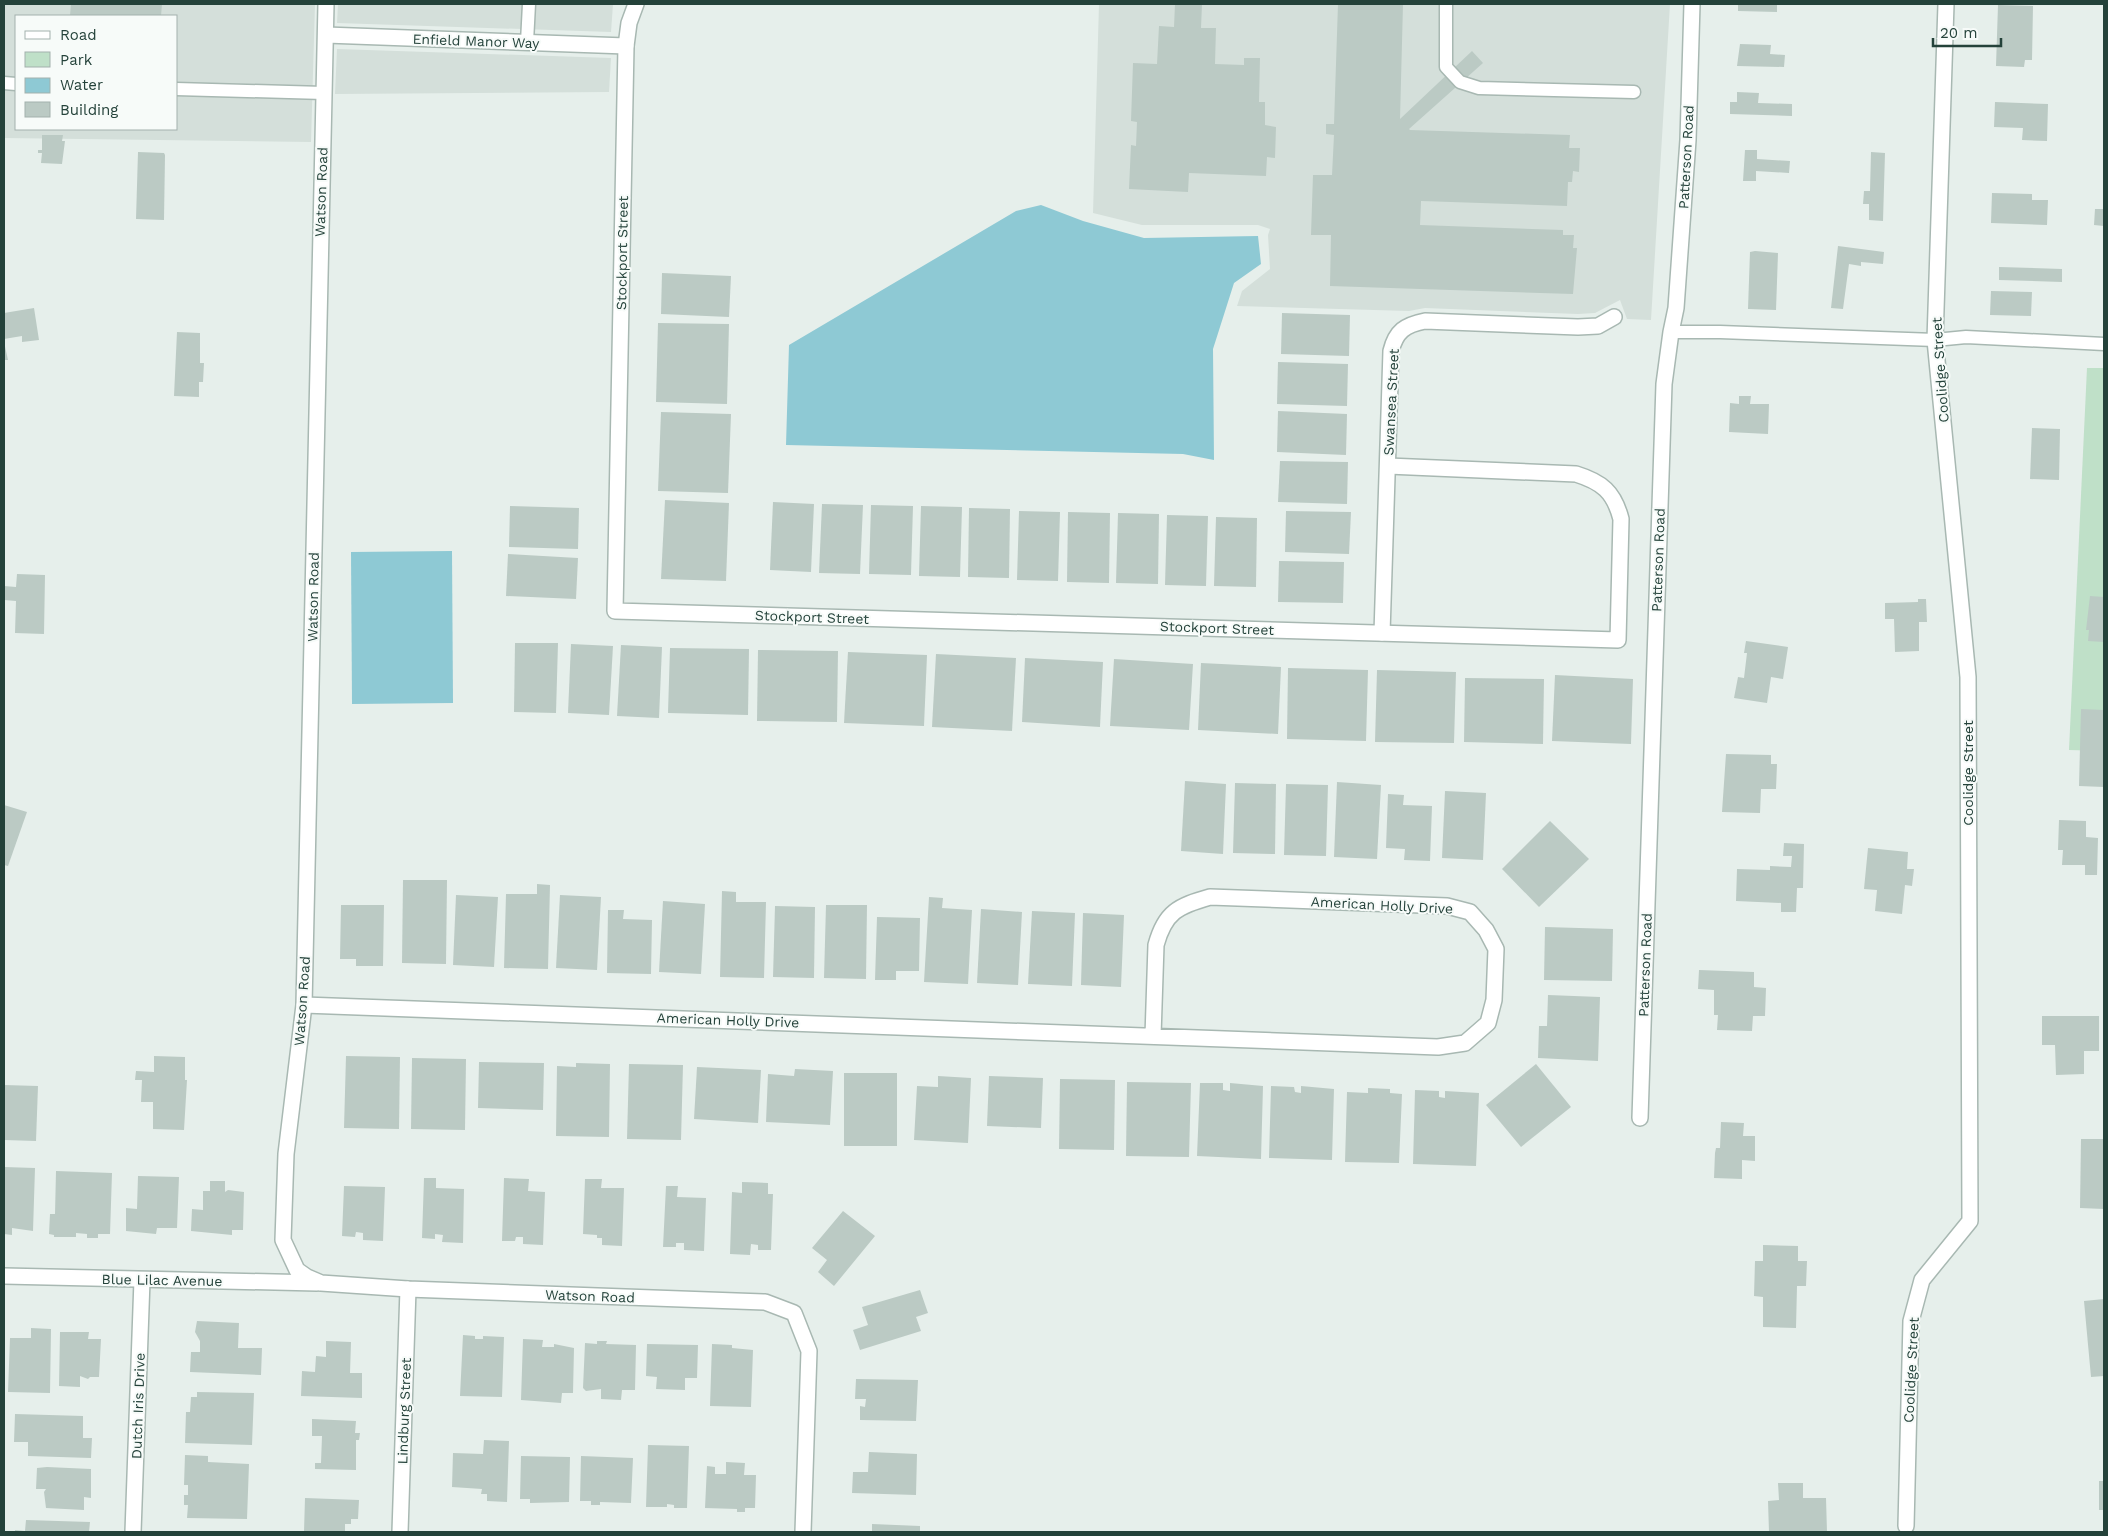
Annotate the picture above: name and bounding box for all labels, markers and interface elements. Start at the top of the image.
legend [15,15,178,130]
scale bar [1933,15,2000,47]
text: 20 m [1940,24,1978,42]
text: Road [60,26,97,44]
street label: Enfield Manor Way [412,31,540,51]
text: Park [60,51,93,69]
text: Water [60,76,103,94]
text: Building [60,101,118,119]
street label: Patterson Road [1675,105,1697,209]
street label: Watson Road [311,147,331,237]
street label: Stockport Street [613,196,631,310]
street label: Coolidge Street [1928,317,1952,423]
street label: Swansea Street [1380,348,1402,456]
street label: Patterson Road [1648,508,1668,612]
street label: Watson Road [304,552,322,642]
street label: Stockport Street [755,607,870,627]
street label: Stockport Street [1160,618,1275,638]
street label: Coolidge Street [1960,720,1976,826]
street label: American Holly Drive [1310,893,1454,917]
street label: Patterson Road [1635,913,1655,1017]
street label: Watson Road [291,956,313,1046]
street label: American Holly Drive [656,1010,800,1030]
street label: Blue Lilac Avenue [101,1271,223,1289]
street label: Watson Road [545,1286,635,1306]
street label: Coolidge Street [1900,1317,1922,1423]
street label: Dutch Iris Drive [128,1353,148,1459]
street label: Lindburg Street [394,1357,414,1465]

